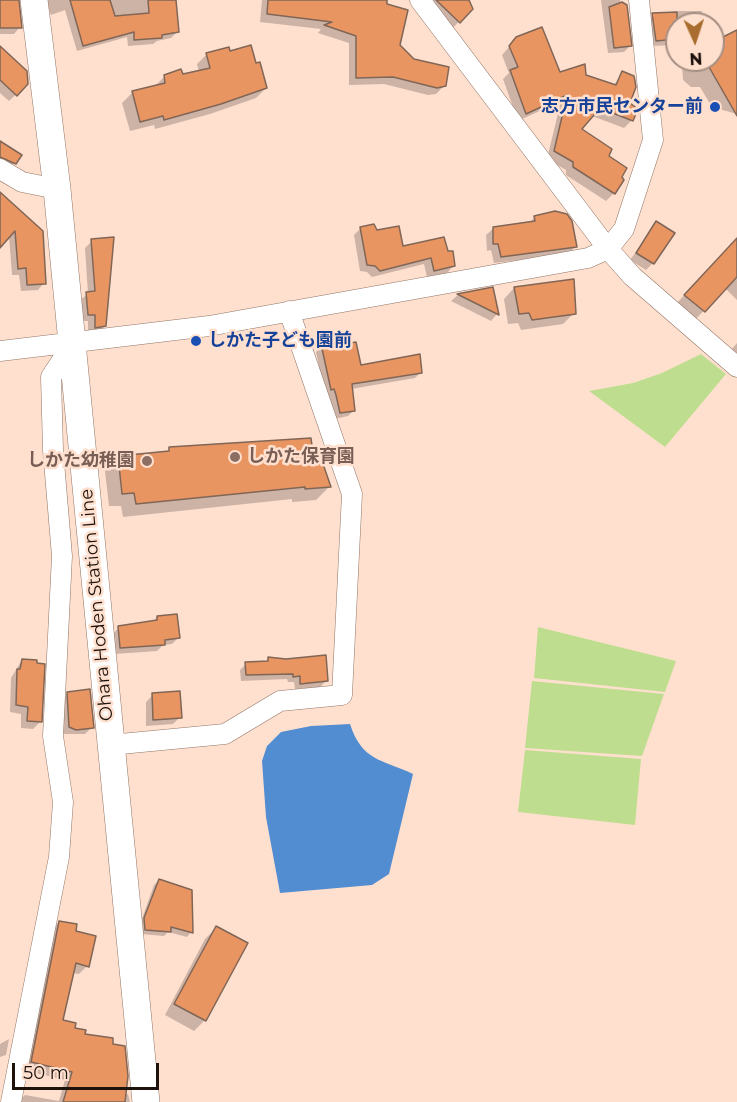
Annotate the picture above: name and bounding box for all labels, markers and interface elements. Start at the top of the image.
north arrow [665,12,725,72]
text: N [689,49,703,68]
place label: 志方市民センター前 [541,96,703,118]
marker: 志方市民センター前 [708,100,722,114]
place label: しかた子ども園前 [208,330,352,352]
marker: しかた子ども園前 [189,334,203,348]
place label: しかた保育園 [247,446,355,468]
place label: しかた幼稚園 [27,450,135,472]
marker: しかた保育園 [228,450,242,464]
marker: しかた幼稚園 [140,454,154,468]
street label: Ohara Hoden Station Line [76,488,118,722]
scale bar [15,1051,162,1089]
text: 50 m [23,1062,69,1084]

